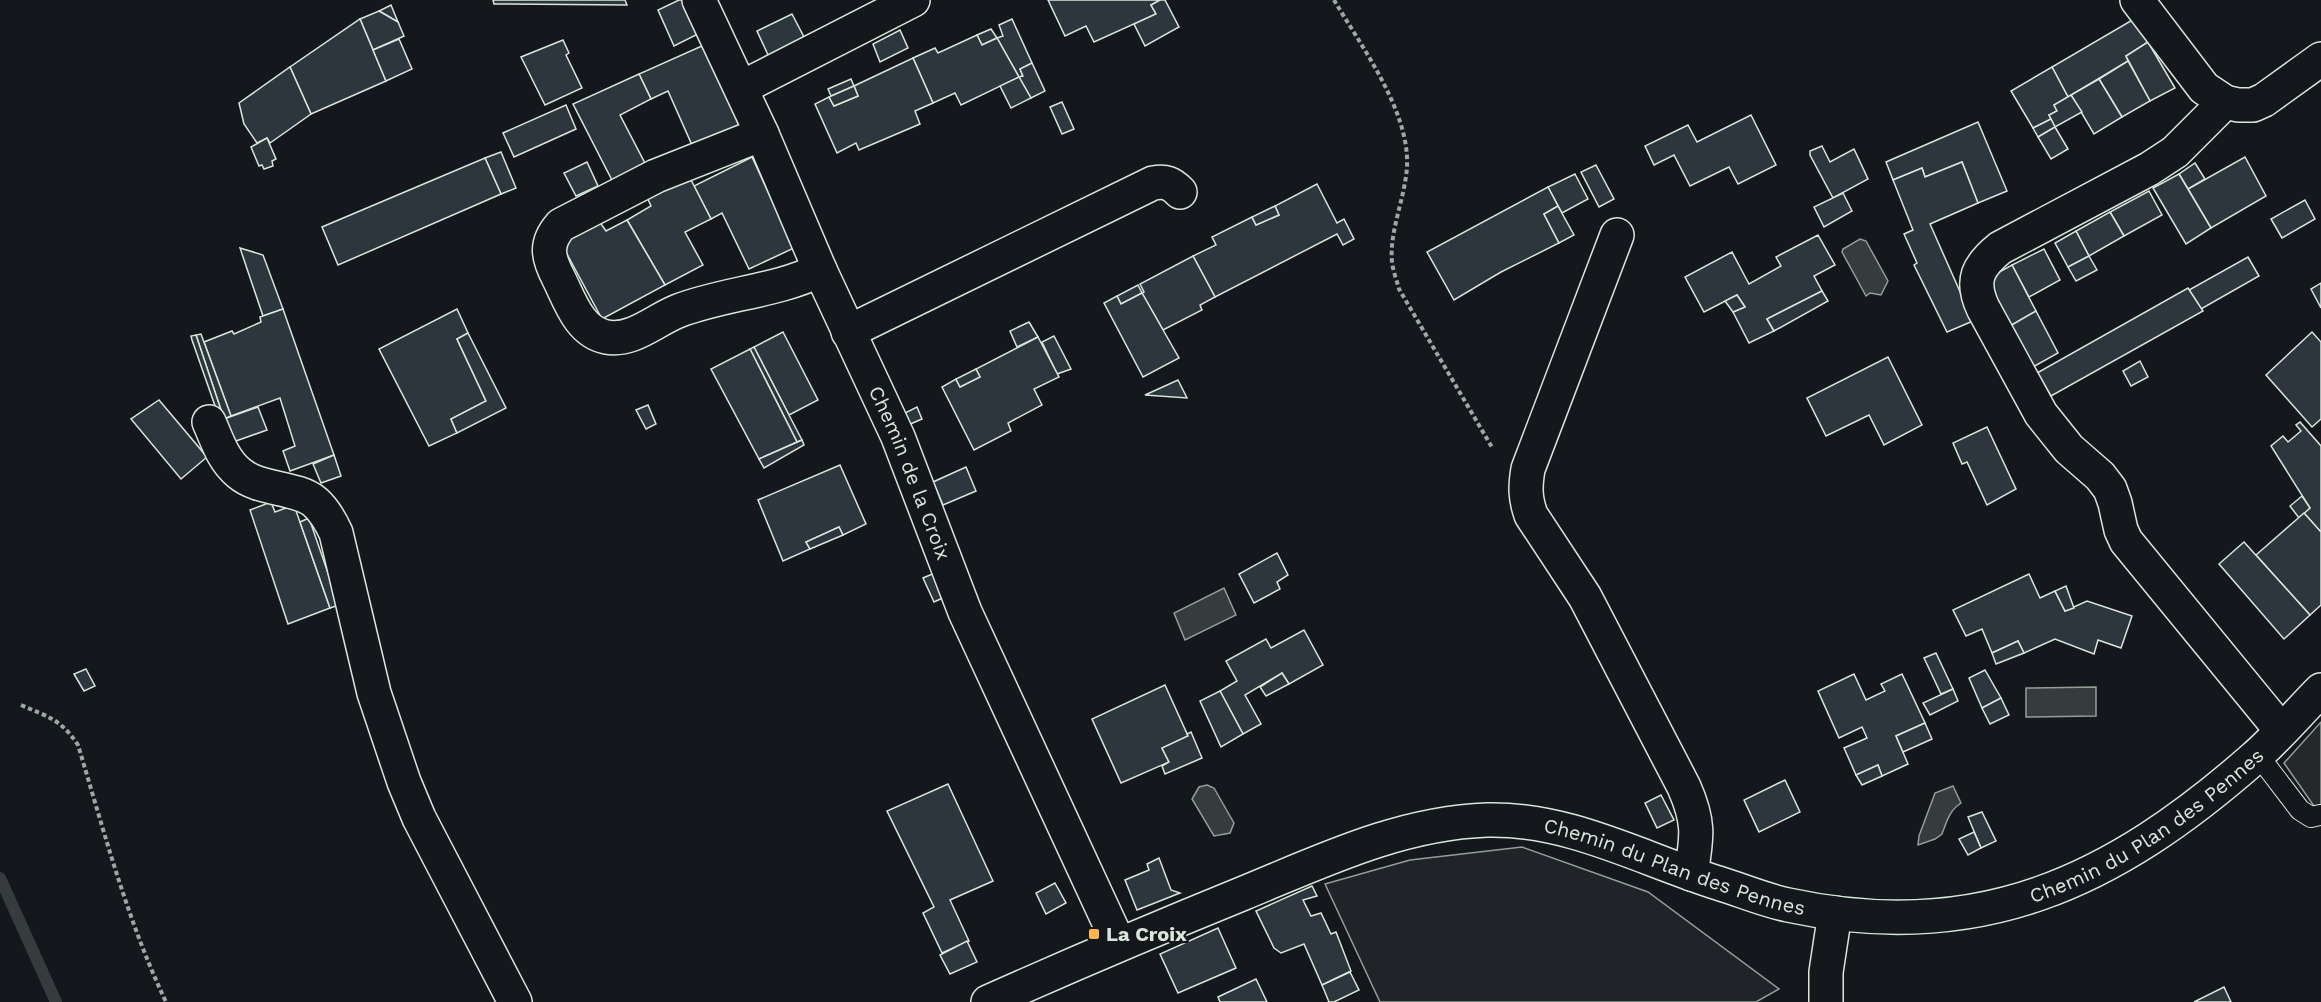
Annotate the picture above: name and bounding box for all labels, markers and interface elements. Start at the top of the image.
street label: Chemin de la Croix [864,382,956,563]
street label: Chemin du Plan des Pennes [2026,743,2269,908]
street label: Chemin du Plan des Pennes [1542,813,1807,920]
place label: La Croix [1106,922,1187,946]
marker: La Croix [1087,927,1101,941]

